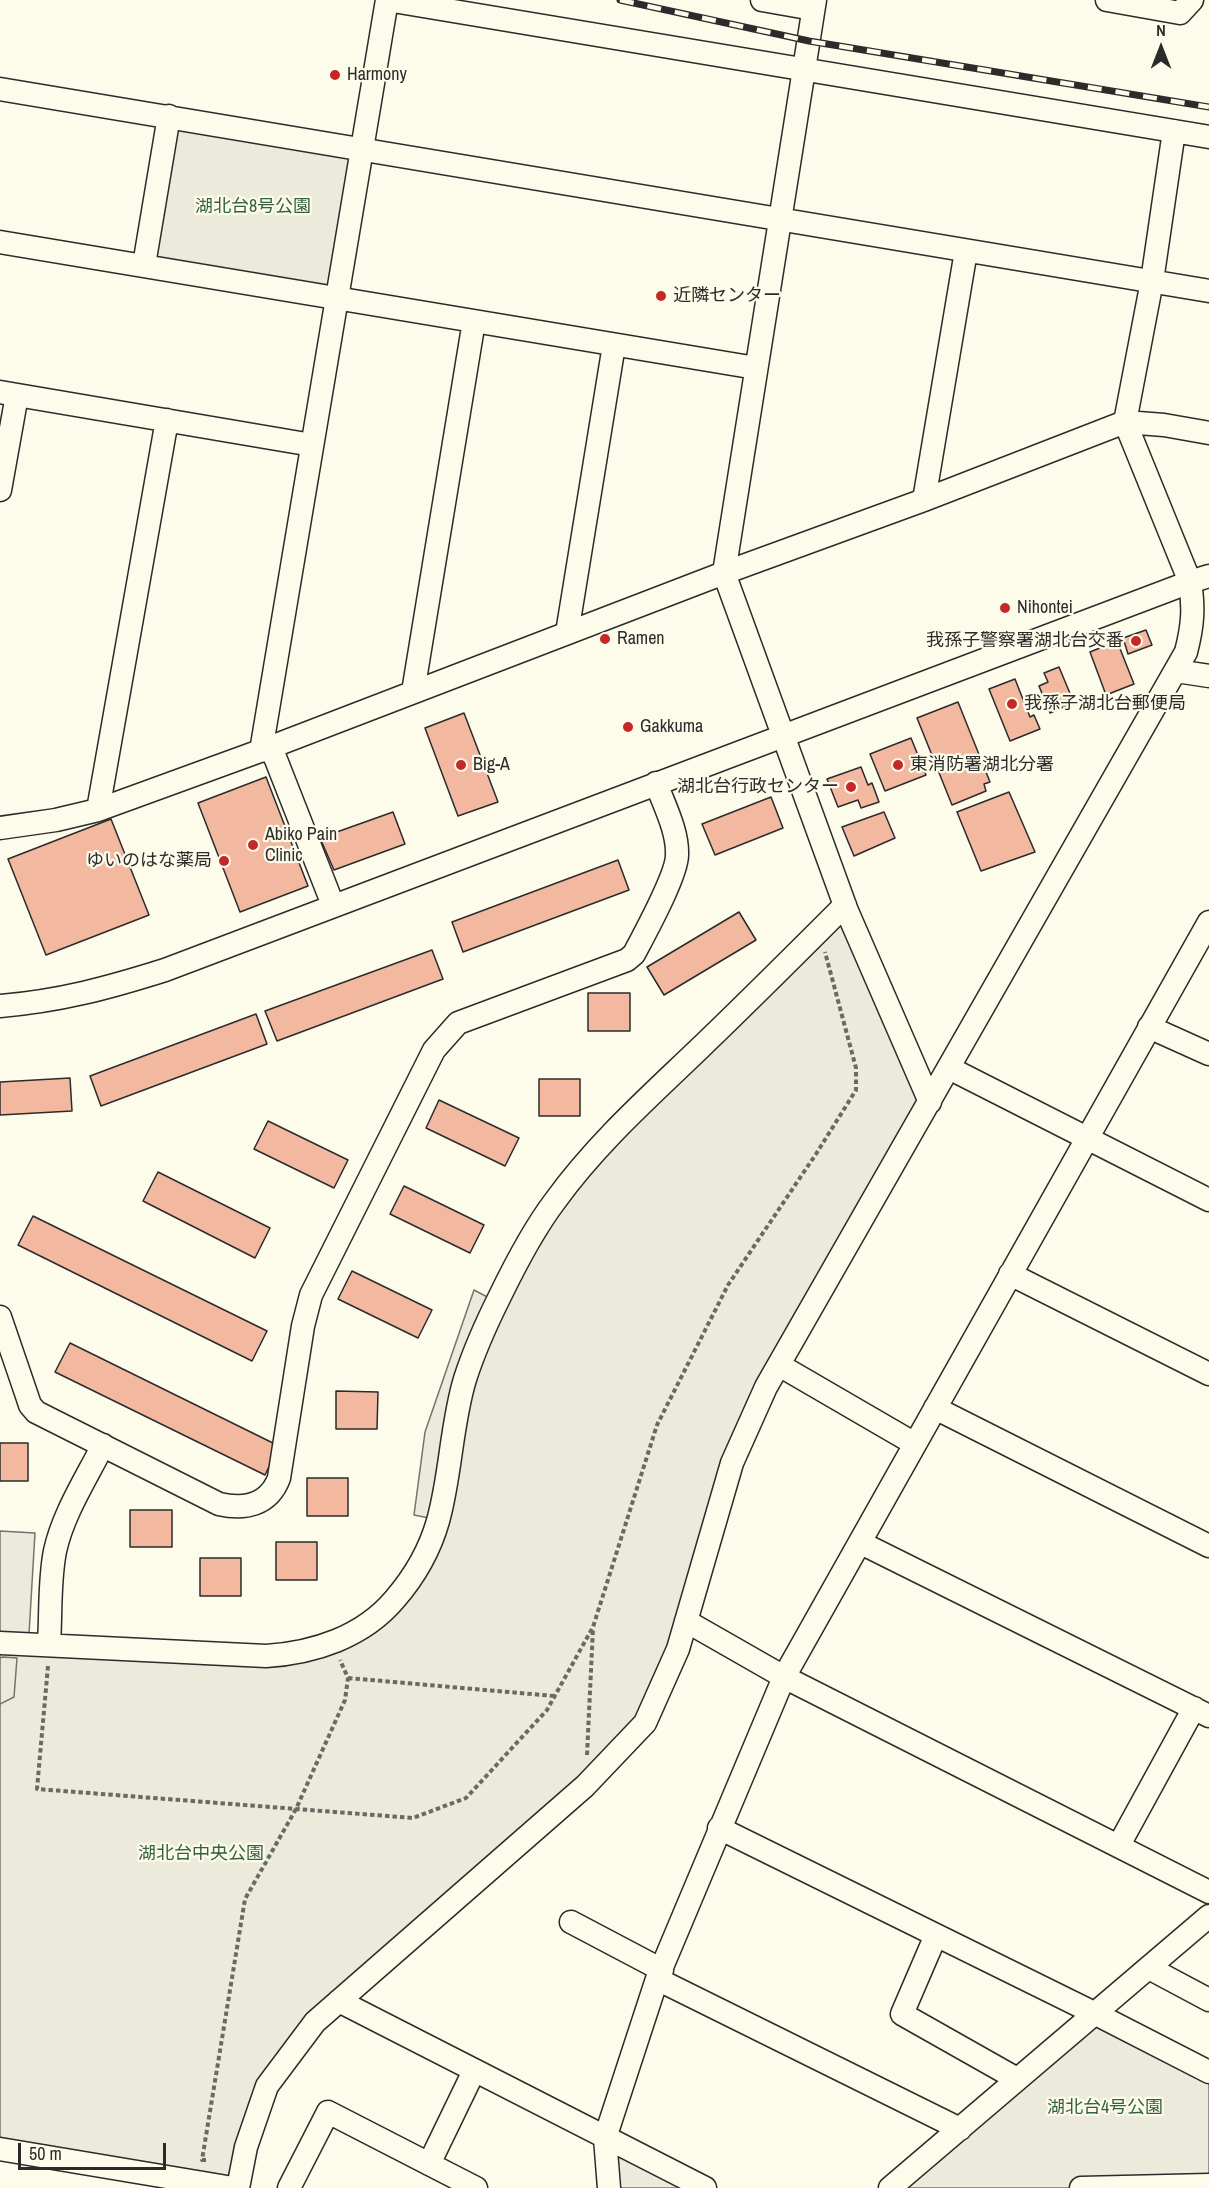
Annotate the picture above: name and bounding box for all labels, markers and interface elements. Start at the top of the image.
north arrow [1131,18,1191,78]
text: N [1156,19,1166,41]
place label: Harmony [347,64,407,86]
marker: Harmony [328,68,342,82]
park label: 湖北台8号公園 [195,196,311,218]
place label: 近隣センター [673,285,781,307]
marker: 近隣センター [654,289,668,303]
place label: Nihontei [1017,597,1073,619]
marker: Nihontei [998,601,1012,615]
place label: Ramen [617,628,665,650]
place label: 我孫子警察署湖北台交番 [926,630,1124,652]
marker: Ramen [598,632,612,646]
marker: 我孫子警察署湖北台交番 [1129,634,1143,648]
place label: 我孫子湖北台郵便局 [1024,693,1186,715]
marker: 我孫子湖北台郵便局 [1005,697,1019,711]
place label: Gakkuma [640,716,703,738]
marker: Gakkuma [621,720,635,734]
place label: Big-A [473,754,510,776]
place label: 東消防署湖北分署 [910,754,1054,776]
marker: Big-A [454,758,468,772]
marker: 東消防署湖北分署 [891,758,905,772]
place label: 湖北台行政センター [677,776,839,798]
marker: 湖北台行政センター [844,780,858,794]
place label: Abiko Pain Clinic [265,824,337,866]
marker: Abiko Pain Clinic [246,838,260,852]
place label: ゆいのはな薬局 [86,850,212,872]
marker: ゆいのはな薬局 [217,854,231,868]
park label: 湖北台中央公園 [138,1843,264,1865]
park label: 湖北台4号公園 [1047,2097,1163,2119]
scale bar [21,2131,170,2169]
text: 50 m [29,2141,62,2166]

